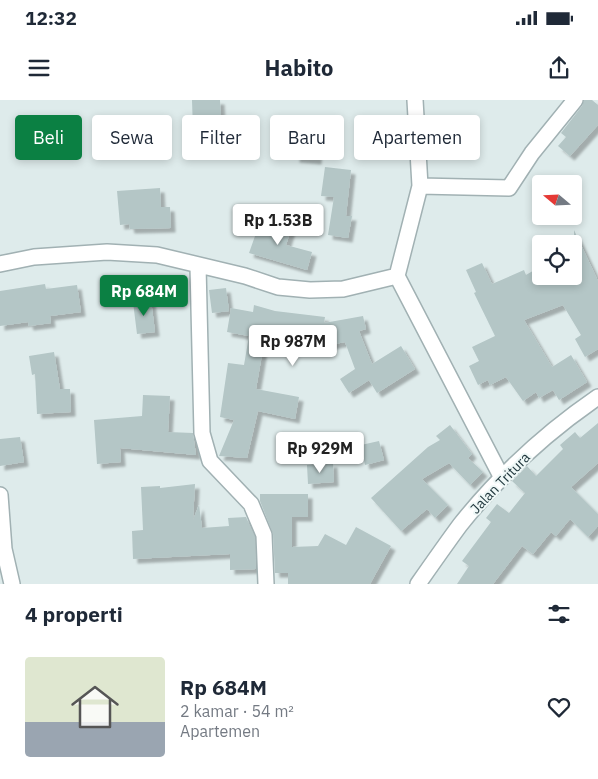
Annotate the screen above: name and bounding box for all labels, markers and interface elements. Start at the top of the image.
text: 12:32 [25,6,77,30]
text: Habito [265,53,333,82]
icon: menu [25,54,53,82]
icon: share [545,54,573,82]
chip: Beli [15,115,82,160]
chip: Sewa [92,115,172,160]
chip: Filter [182,115,260,160]
chip: Baru [270,115,344,160]
chip: Apartemen [354,115,480,160]
north arrow [532,175,582,225]
map controls [532,175,582,285]
pin: Rp 1.53B [226,204,330,246]
text: Rp 1.53B [244,210,312,230]
button: locate [532,235,582,285]
pin: Rp 684M [98,274,190,317]
text: Rp 684M [111,281,177,301]
pin: Rp 987M [247,324,339,367]
text: Rp 987M [260,331,326,351]
pin: Rp 929M [274,432,366,474]
text: Rp 929M [287,438,353,458]
street label: Jalan Tritura [466,448,534,518]
text: 4 properti [25,600,123,628]
icon: filters [545,600,573,628]
text: Rp 684M [180,673,267,701]
icon: home [65,677,125,737]
icon: heart [545,693,573,721]
text: 2 kamar · 54 m² [180,701,294,721]
text: Apartemen [180,721,260,741]

